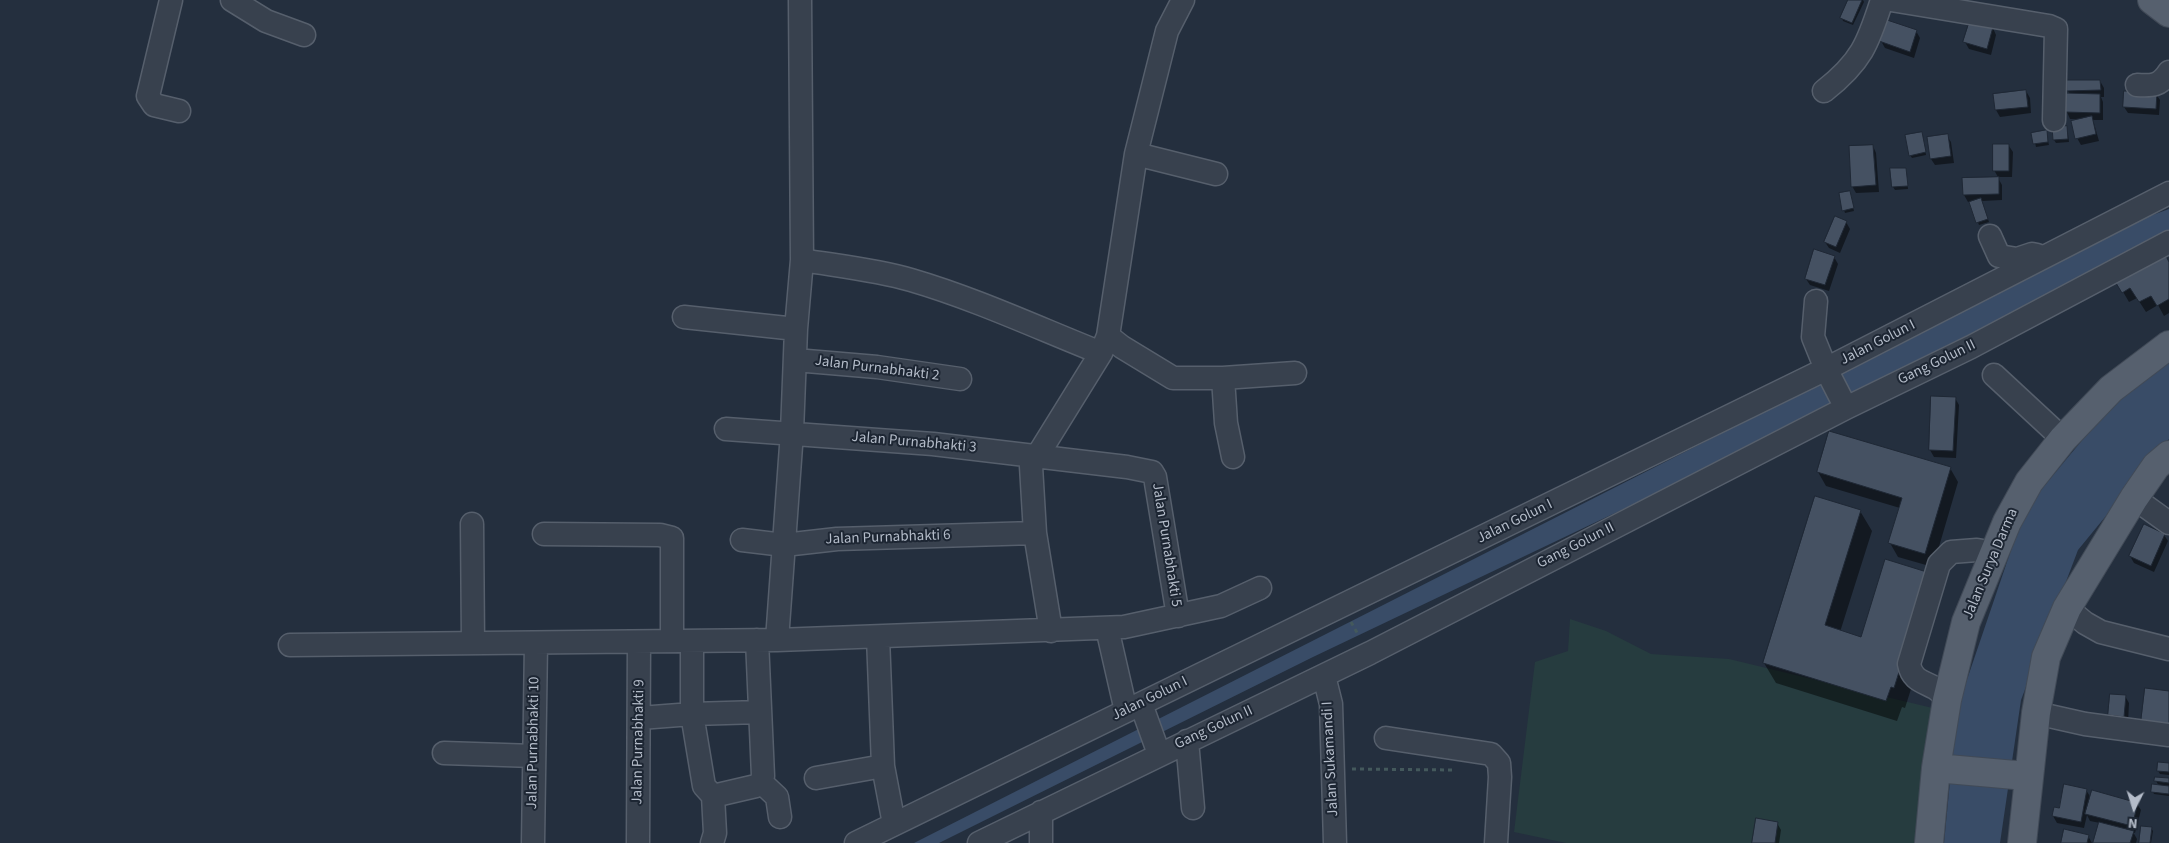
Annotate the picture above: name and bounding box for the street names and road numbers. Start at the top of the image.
street label: Jalan Golun I [1837,316,1919,370]
street label: Gang Golun II [1895,336,1979,390]
street label: Jalan Purnabhakti 2 [814,352,940,386]
street label: Jalan Purnabhakti 3 [851,429,977,457]
street label: Jalan Purnabhakti 5 [1147,482,1185,608]
street label: Jalan Golun I [1474,496,1556,548]
street label: Jalan Surya Darma [1960,506,2022,622]
street label: Gang Golun II [1534,519,1618,573]
street label: Jalan Purnabhakti 6 [825,527,951,549]
street label: Jalan Golun I [1109,673,1191,725]
street label: Jalan Purnabhakti 10 [524,676,544,810]
street label: Jalan Purnabhakti 9 [629,679,649,805]
street label: Jalan Sukamandi I [1319,701,1343,817]
street label: Gang Golun II [1172,702,1256,754]

